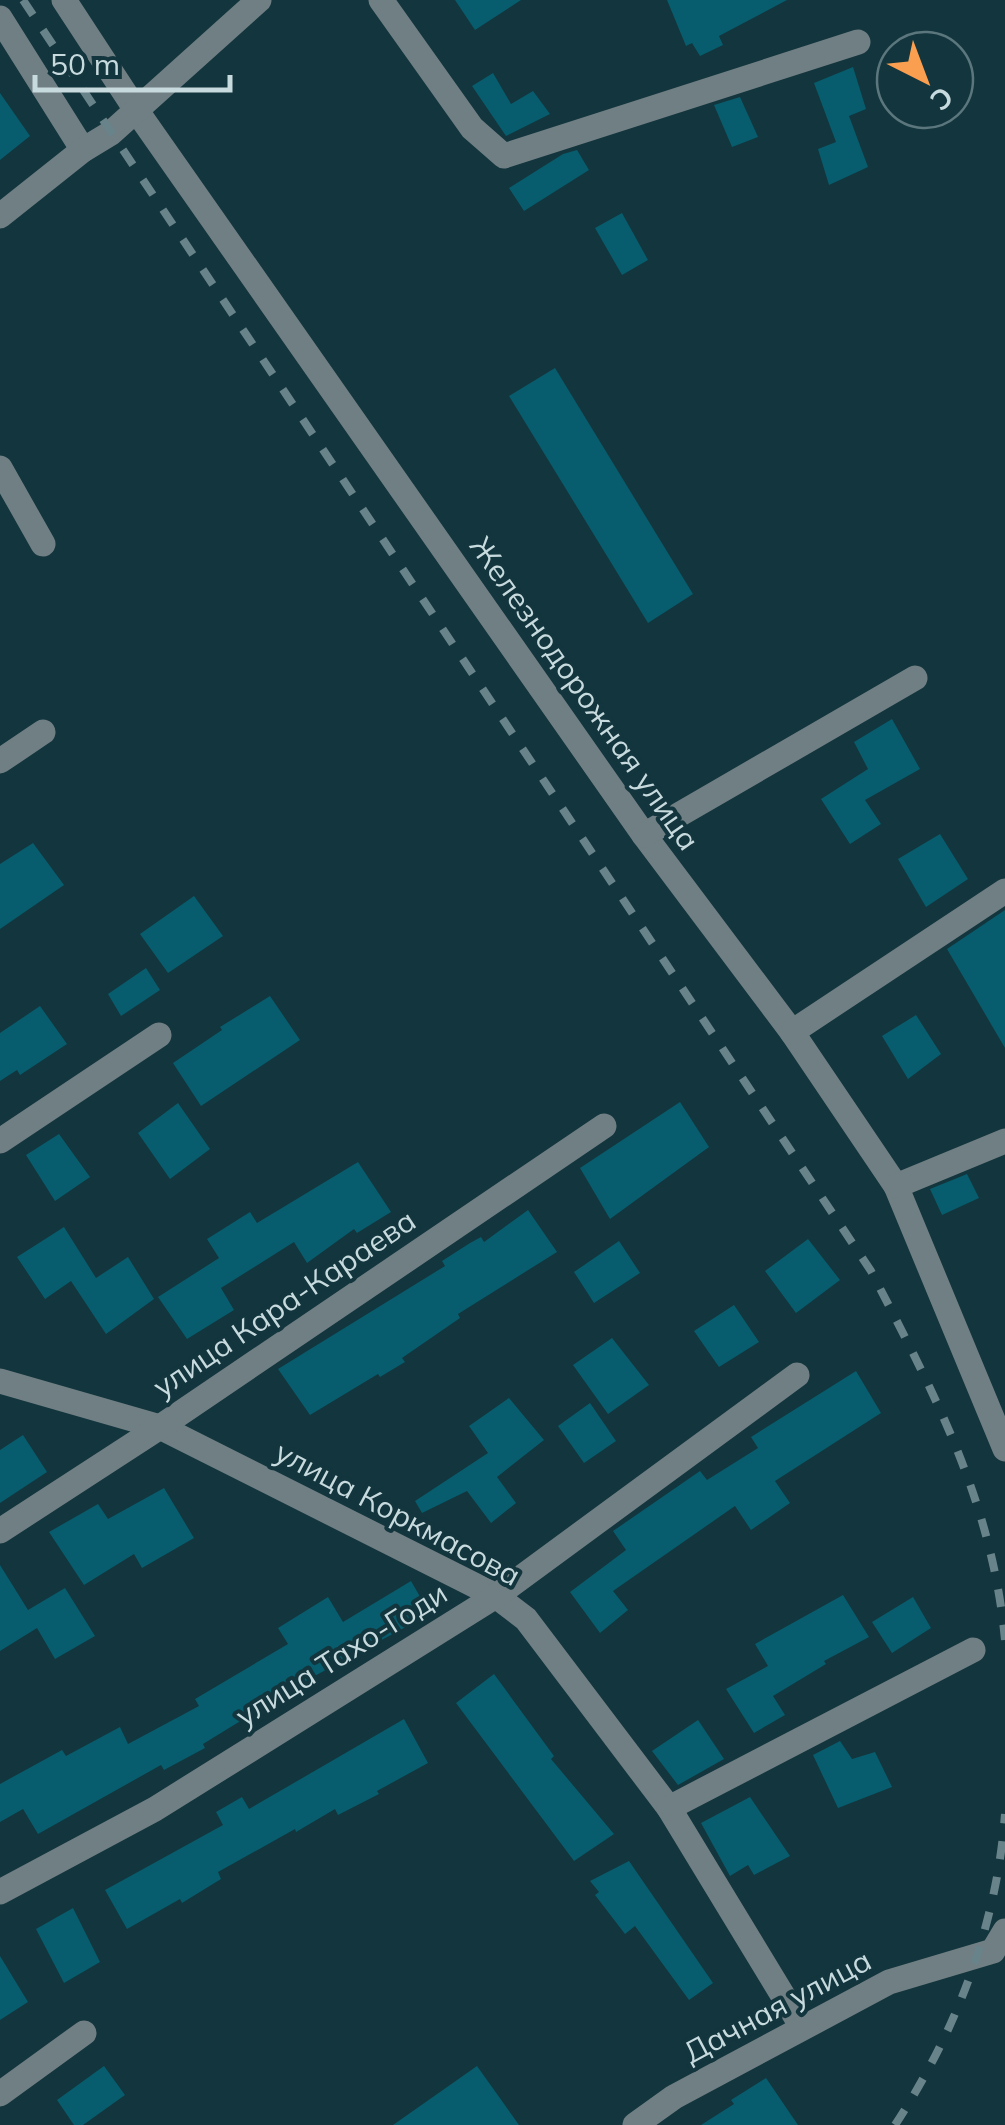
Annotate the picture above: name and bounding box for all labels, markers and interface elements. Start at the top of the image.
scale bar [35,30,230,92]
north arrow [875,30,975,130]
text: 50 m [50,45,120,83]
text: С [923,80,961,118]
street label: Железнодорожная улица [462,529,708,857]
street label: улица Кара-Караева [145,1201,423,1405]
street label: улица Коркмасова [269,1432,527,1594]
street label: улица Тахо-Годи [228,1574,454,1734]
street label: Дачная улица [677,1941,877,2071]

